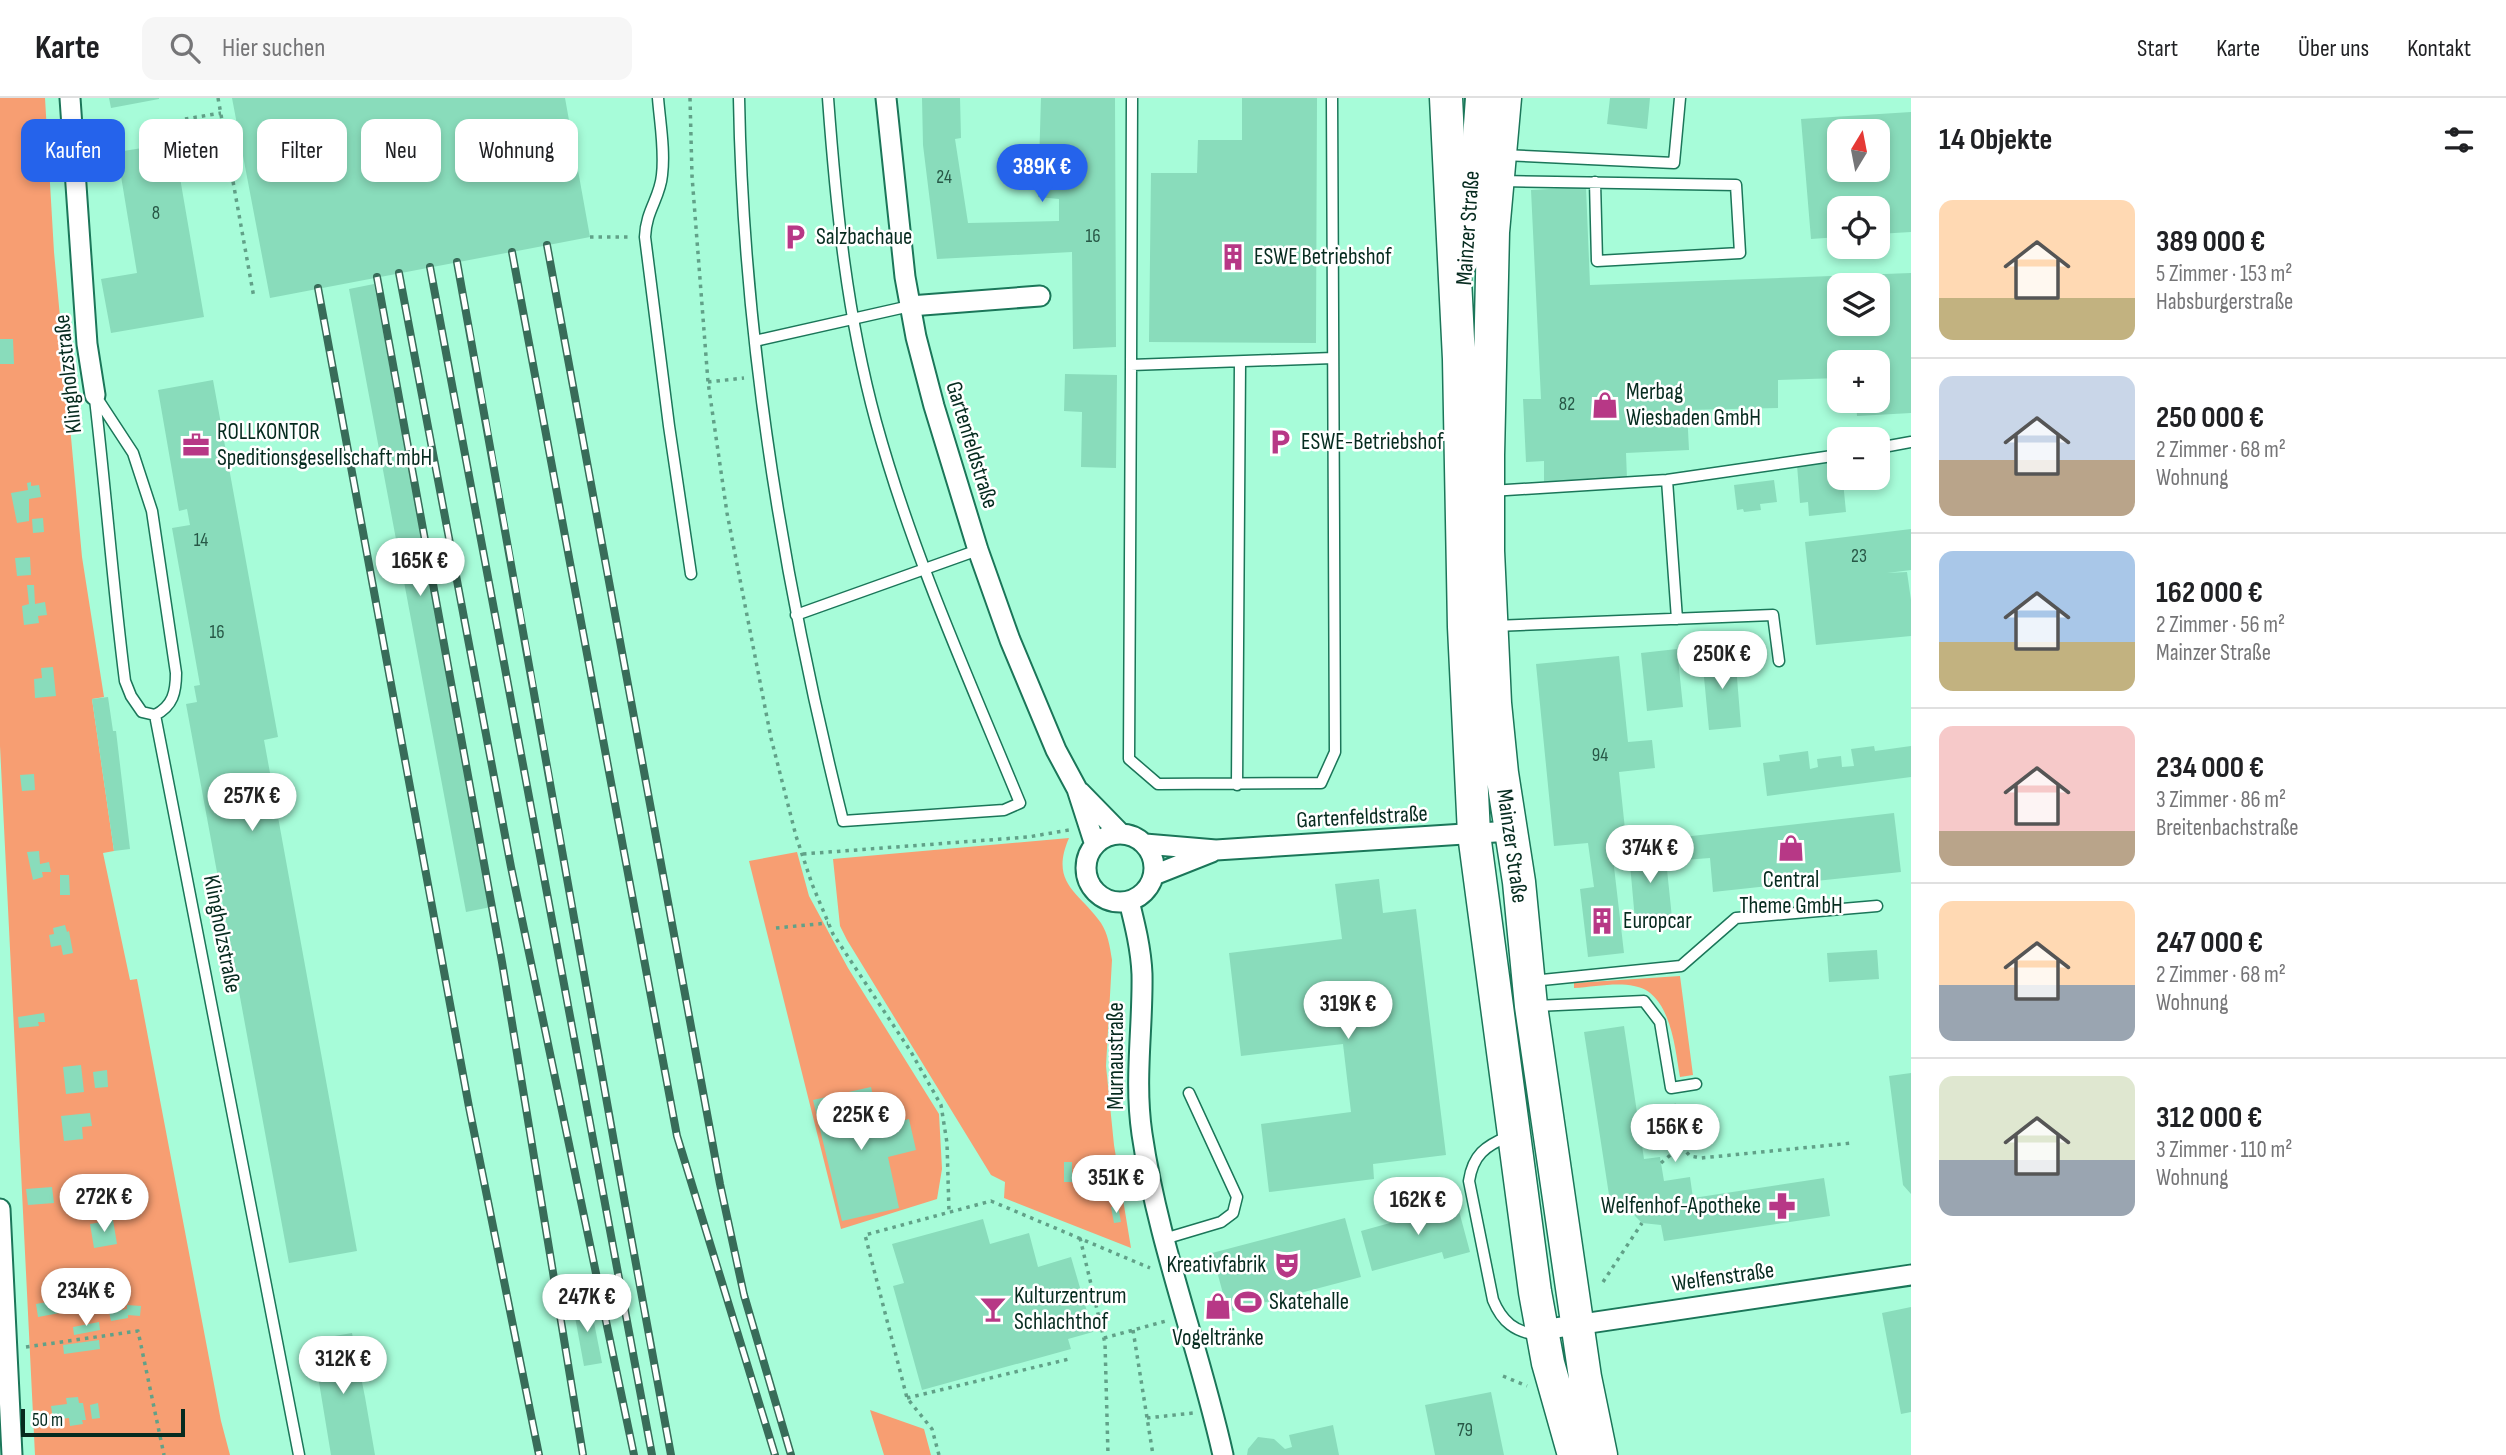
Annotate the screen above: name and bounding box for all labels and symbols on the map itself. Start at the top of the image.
north arrow [1827,119,1890,182]
pin: 389K € [985,144,1099,204]
house number: 24 [936,166,952,189]
street label: Mainzer Straße [1450,170,1486,286]
house number: 8 [152,202,160,225]
parking icon: Salzbachaue [780,222,810,252]
place label: Salzbachaue [816,223,912,251]
house number: 16 [1086,225,1100,248]
building icon: ESWE Betriebshof [1218,242,1248,272]
place label: ESWE Betriebshof [1254,243,1392,271]
street label: Klingholzstraße [48,313,88,435]
street label: Gartenfeldstraße [939,378,1005,512]
place label: Merbag Wiesbaden GmbH [1626,378,1761,432]
shop icon: Merbag Wiesbaden GmbH [1590,390,1620,420]
house number: 82 [1559,393,1575,416]
place label: ROLLKONTOR Speditionsgesellschaft mbH [217,418,432,472]
parking icon: ESWE-Betriebshof [1265,427,1295,457]
place label: ESWE-Betriebshof [1301,428,1444,456]
office icon: ROLLKONTOR Speditionsgesellschaft mbH [181,430,211,460]
house number: 14 [194,529,208,552]
pin: 165K € [363,538,477,598]
house number: 23 [1851,545,1867,568]
house number: 16 [210,621,224,644]
pin: 250K € [1665,632,1779,691]
house number: 94 [1592,744,1608,767]
pin: 257K € [195,774,309,833]
street label: Mainzer Straße [1490,787,1534,905]
street label: Gartenfeldstraße [1296,800,1428,834]
pin: 374K € [1593,826,1707,885]
shop icon: Central Theme GmbH [1776,833,1806,863]
place label: Central Theme GmbH [1739,866,1843,920]
street label: Klingholzstraße [197,873,247,995]
building icon: Europcar [1587,906,1617,936]
place label: Europcar [1623,907,1692,935]
pin: 319K € [1291,982,1405,1041]
street label: Murnaustraße [1102,1002,1130,1110]
pin: 225K € [804,1093,918,1152]
pin: 156K € [1618,1104,1732,1164]
pin: 351K € [1059,1156,1173,1215]
pin: 272K € [47,1174,161,1234]
pin: 162K € [1361,1178,1475,1237]
pharmacy icon: Welfenhof-Apotheke [1767,1191,1797,1221]
place label: Welfenhof-Apotheke [1601,1192,1761,1220]
theatre icon: Kreativfabrik [1272,1250,1302,1280]
place label: Kreativfabrik [1167,1251,1266,1279]
street label: Welfenstraße [1670,1256,1776,1298]
pin: 234K € [29,1268,143,1328]
pin: 247K € [530,1274,644,1334]
place label: Kulturzentrum Schlachthof [1014,1282,1126,1336]
sports icon: Skatehalle [1233,1287,1263,1317]
place label: Skatehalle [1269,1288,1349,1316]
shop icon: Vogeltränke [1203,1291,1233,1321]
bar icon: Kulturzentrum Schlachthof [978,1294,1008,1324]
place label: Vogeltränke [1172,1324,1264,1352]
pin: 312K € [286,1336,400,1396]
scale bar [21,1406,186,1438]
house number: 79 [1457,1419,1473,1442]

